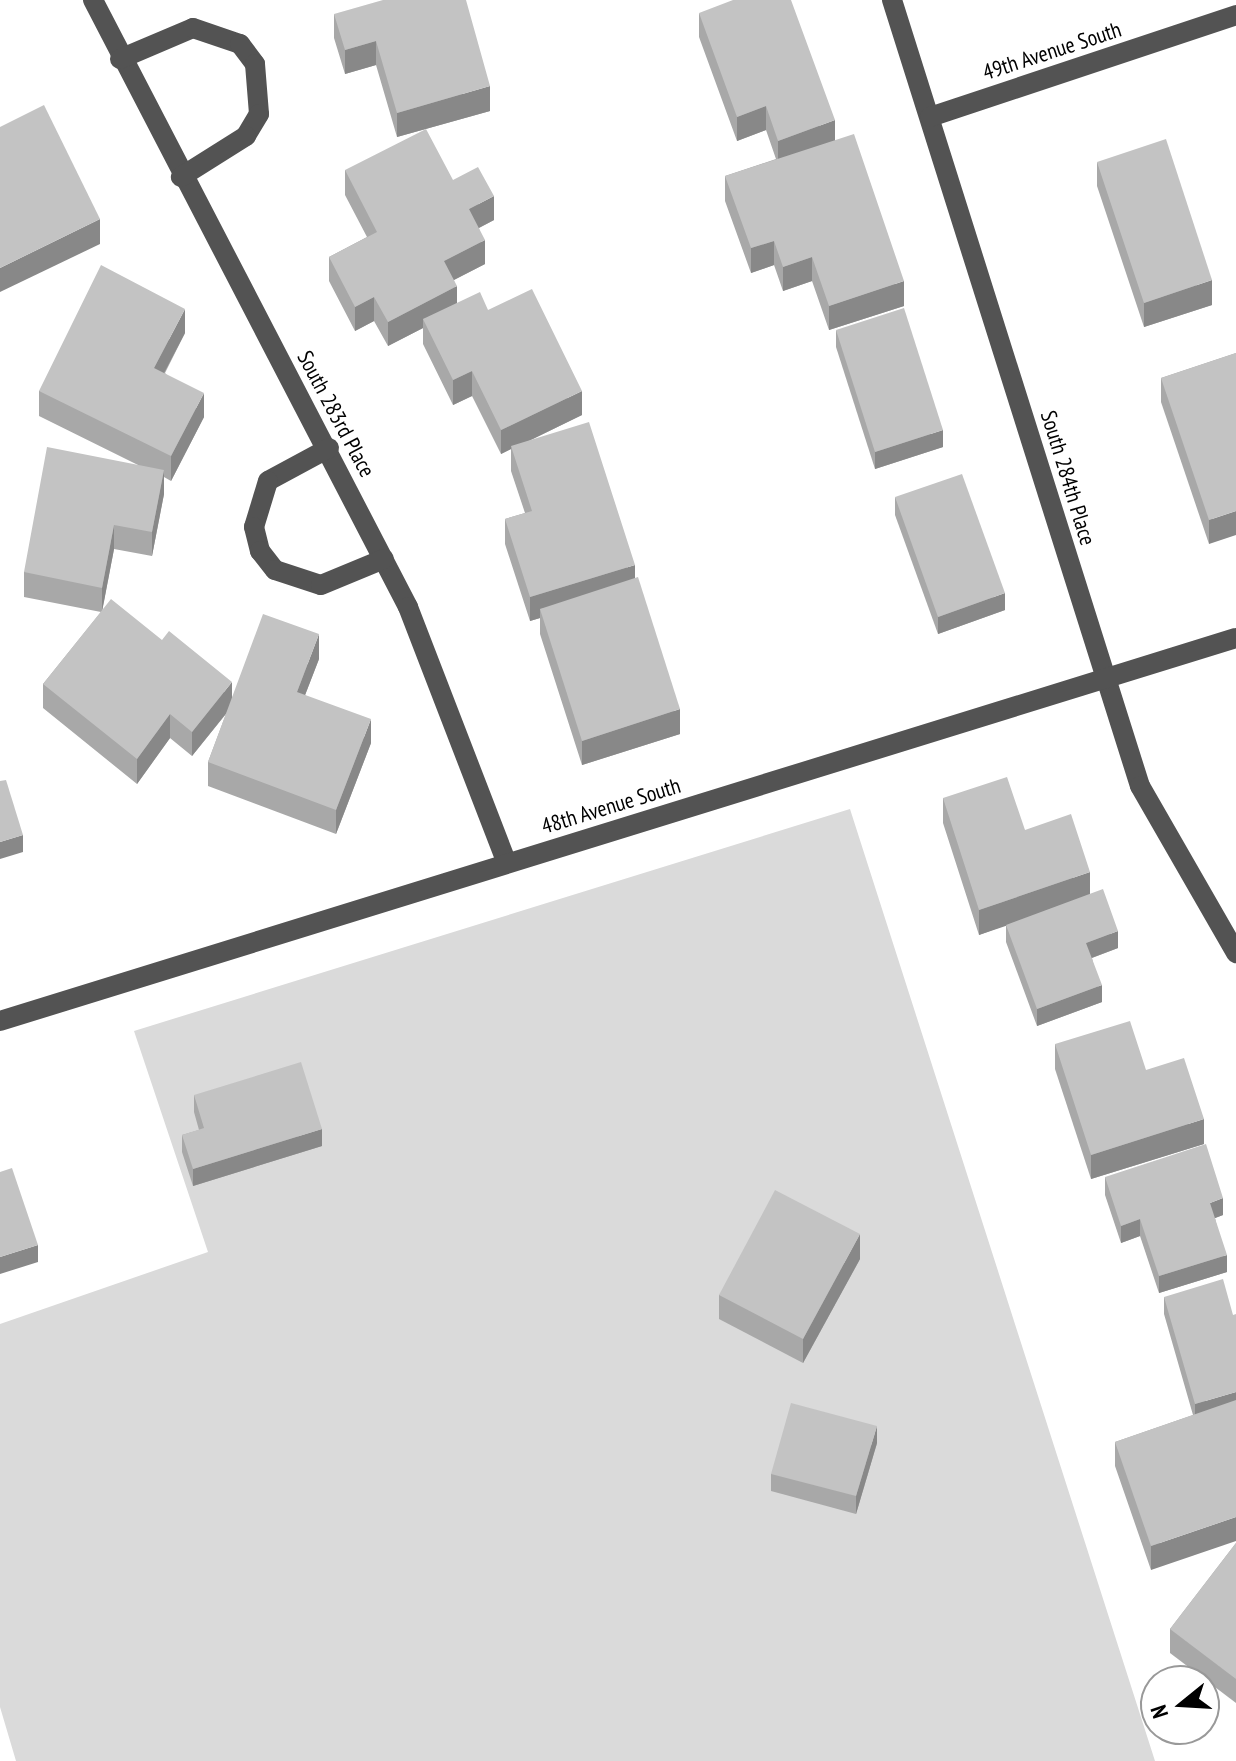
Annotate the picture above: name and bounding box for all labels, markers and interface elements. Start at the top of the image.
street label: 49th Avenue South [979,16,1125,86]
street label: South 283rd Place [292,346,380,482]
street label: South 284th Place [1035,408,1101,548]
street label: 48th Avenue South [538,772,684,840]
north arrow [1140,1665,1220,1745]
text: N [1144,1702,1174,1722]

